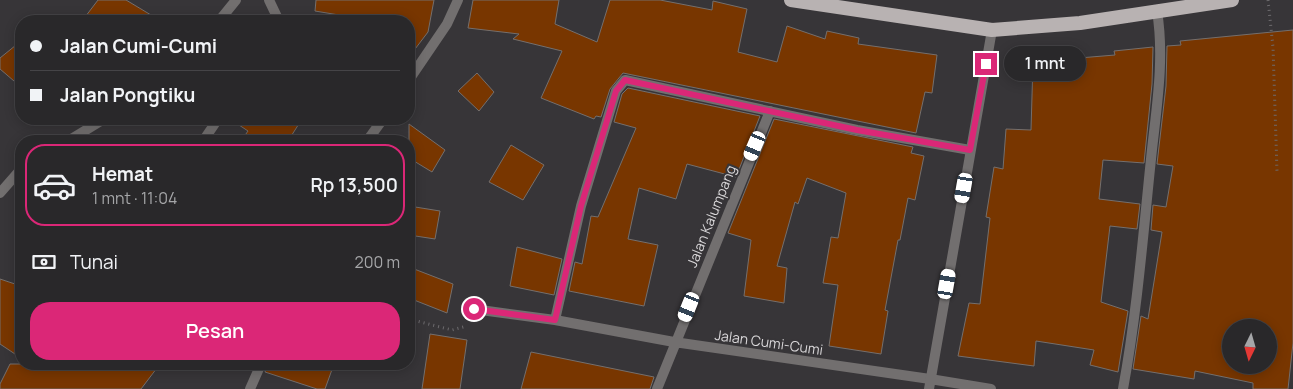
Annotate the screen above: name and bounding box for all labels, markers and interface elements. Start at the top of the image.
text: Jalan Cumi-Cumi [60,33,217,59]
callout: 1 mnt [1004,46,1086,82]
text: 1 mnt [1025,52,1065,74]
route end [975,53,997,75]
text: Jalan Pongtiku [60,82,195,108]
car [742,129,767,163]
text: Hemat [92,161,153,187]
street label: Jalan Kalumpang [682,162,740,270]
icon: car [32,163,77,208]
text: Rp 13,500 [310,172,398,198]
car [954,172,973,204]
text: 1 mnt · 11:04 [92,187,177,209]
icon: cash [30,248,58,276]
text: Tunai [70,249,118,275]
text: 200 m [355,251,400,273]
car [937,268,956,300]
car [676,290,701,324]
route start [463,298,485,320]
button: Pesan [30,302,400,360]
north arrow [1222,319,1278,374]
map controls [1222,319,1277,374]
street label: Jalan Cumi-Cumi [714,325,824,359]

